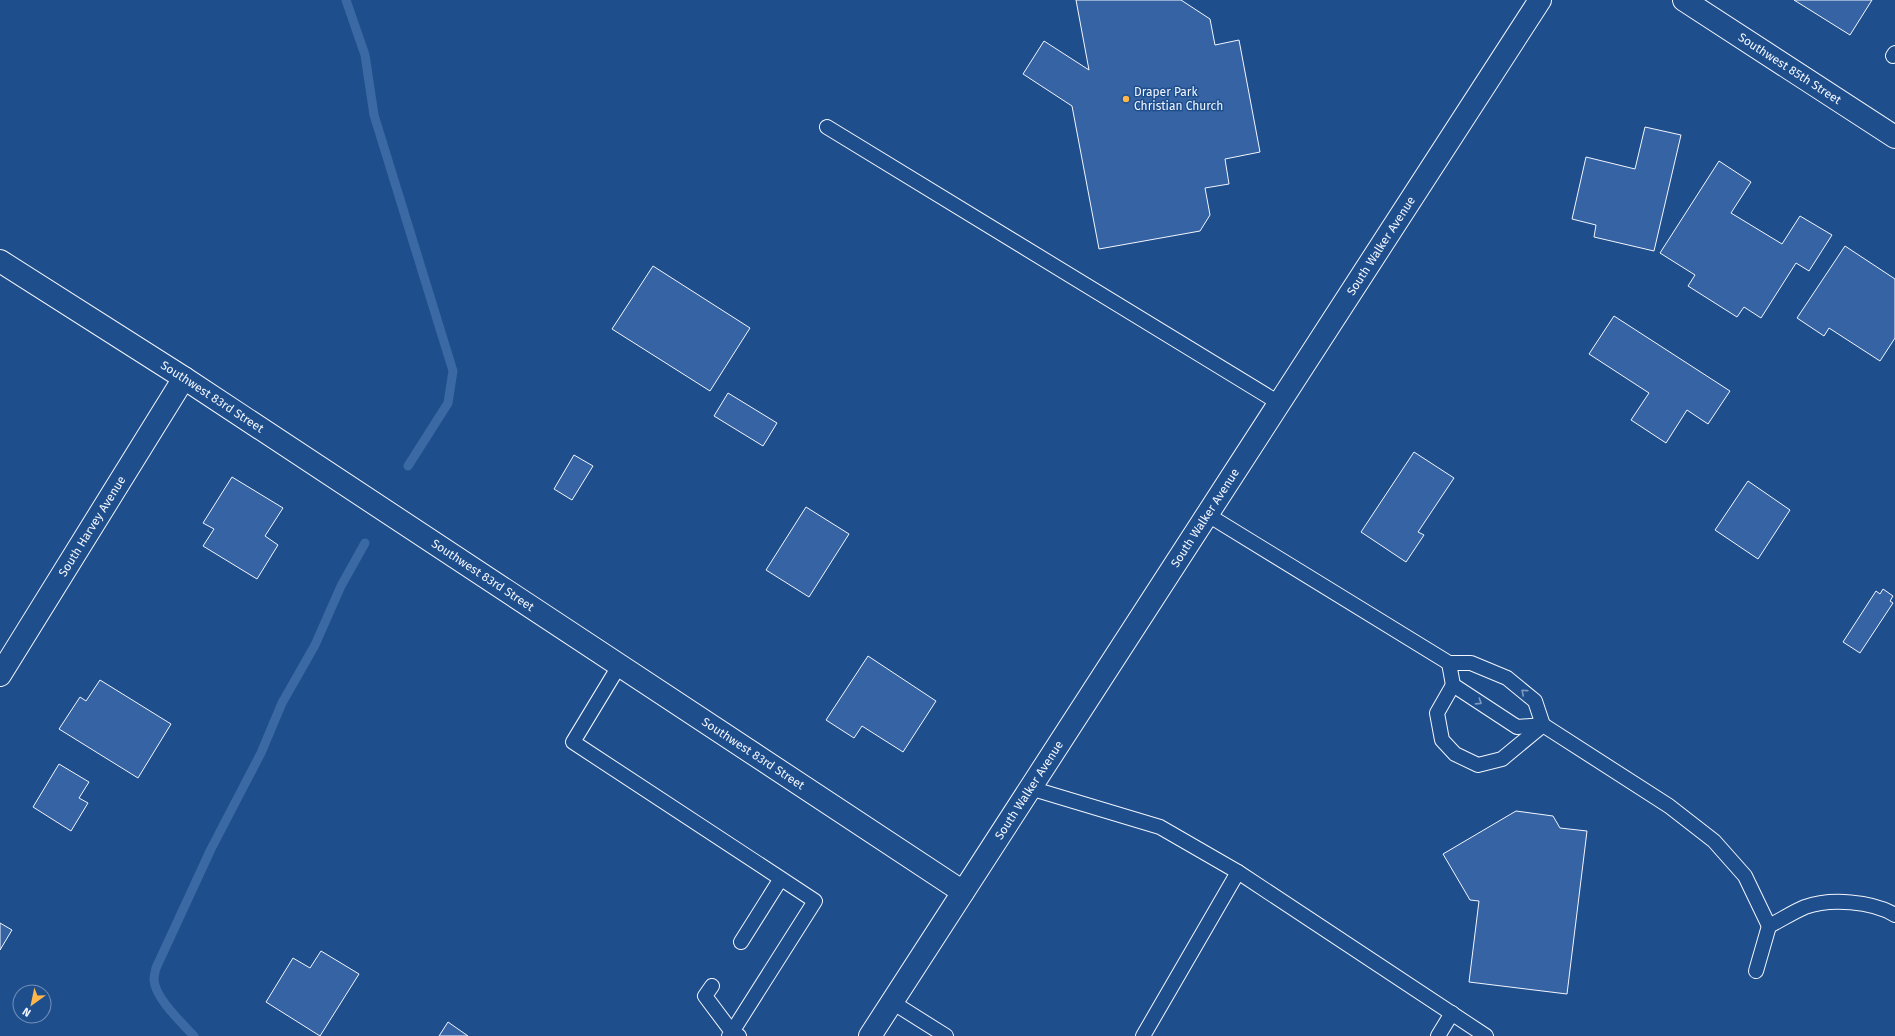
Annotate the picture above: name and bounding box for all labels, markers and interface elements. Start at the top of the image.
street label: Southwest 85th Street [1736,30,1844,108]
place label: Draper Park Christian Church [1134,85,1223,113]
marker: Draper Park Christian Church [1121,94,1131,104]
street label: South Walker Avenue [1344,194,1418,298]
street label: Southwest 83rd Street [158,358,267,436]
street label: South Walker Avenue [1168,466,1242,570]
street label: South Harvey Avenue [56,473,129,579]
street label: Southwest 83rd Street [429,536,537,614]
one-way arrow [1522,690,1529,697]
one-way arrow [1475,697,1482,705]
street label: Southwest 83rd Street [699,715,808,793]
street label: South Walker Avenue [992,738,1066,842]
north arrow [12,984,52,1024]
text: N [20,1005,33,1019]

